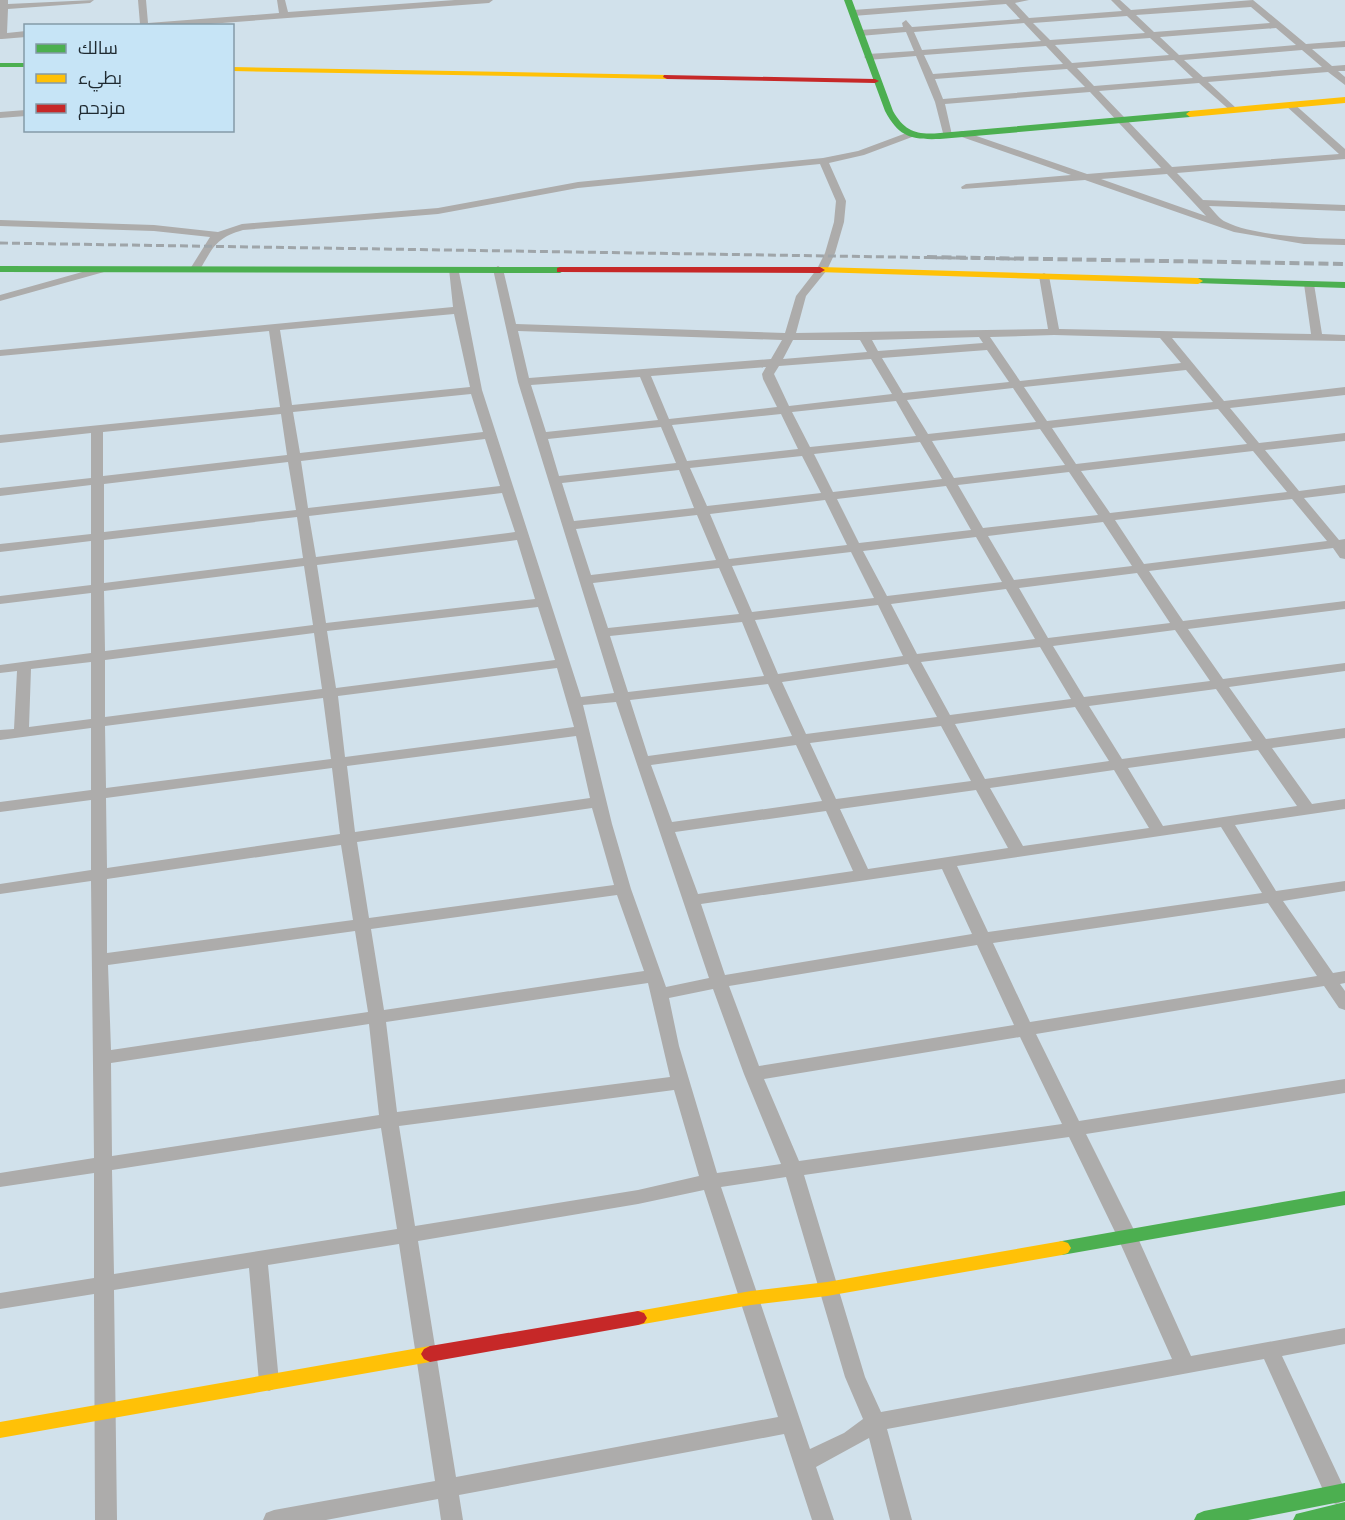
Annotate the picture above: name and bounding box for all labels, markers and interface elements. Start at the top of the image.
legend [24,24,234,132]
text: سالك [78,36,118,58]
text: بطيء [78,66,122,92]
text: مزدحم [78,96,126,120]

